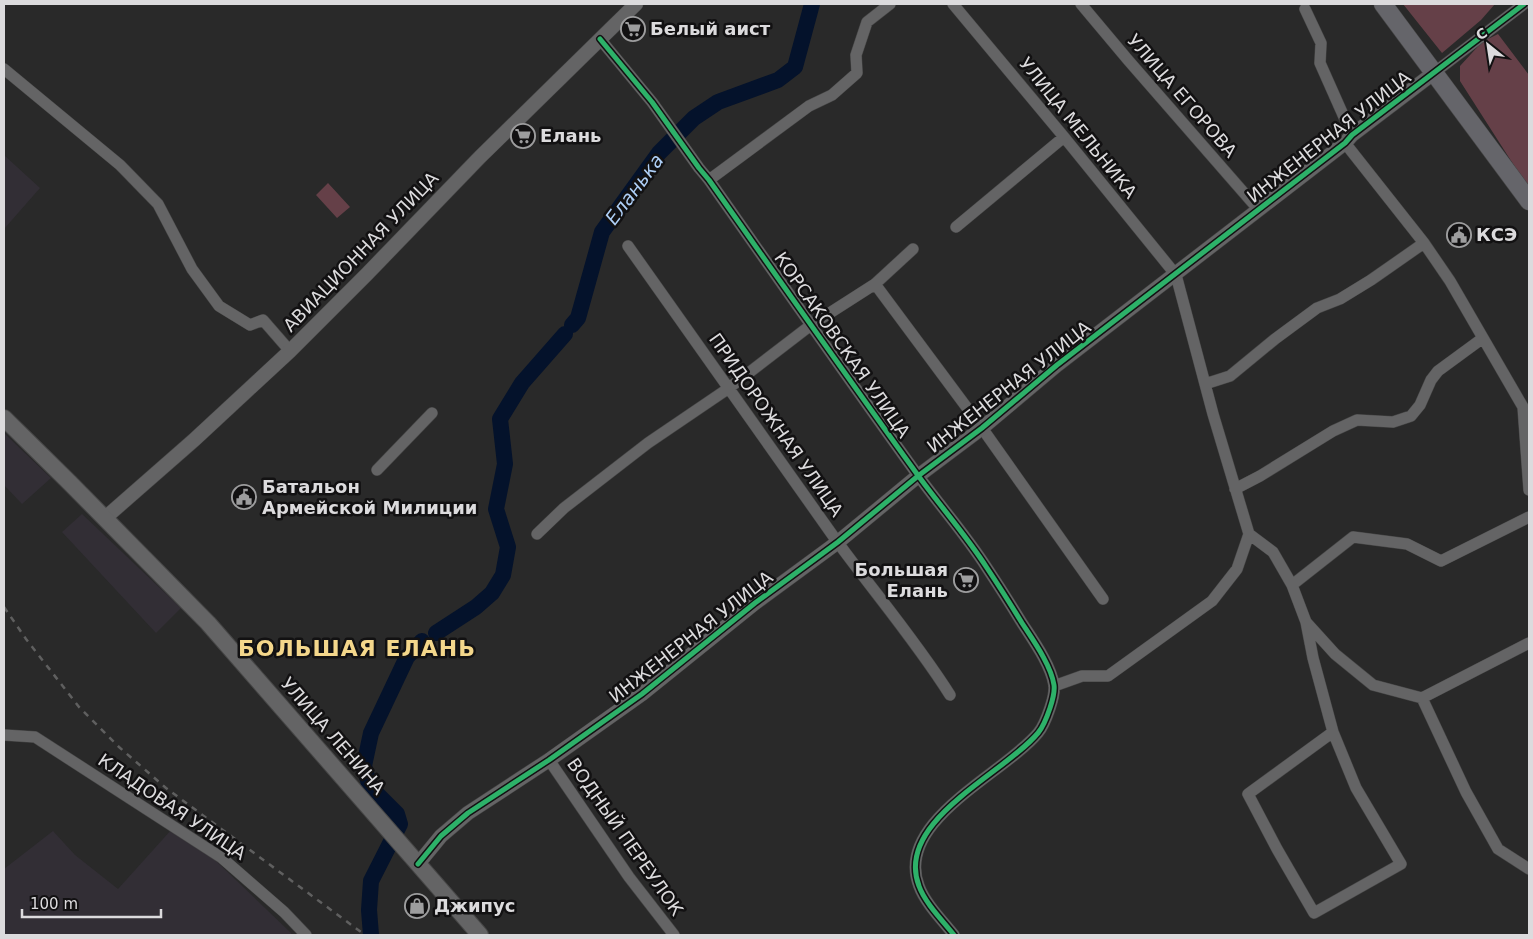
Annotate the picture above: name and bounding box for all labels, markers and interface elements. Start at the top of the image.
supermarket icon: Белый аист [620,16,646,42]
place label: Белый аист [650,18,771,39]
north arrow [1463,20,1513,70]
text: С [1473,24,1490,43]
street label: УЛИЦА ЕГОРОВА [1123,30,1242,162]
street label: УЛИЦА МЕЛЬНИКА [1015,53,1142,203]
street label: ИНЖЕНЕРНАЯ УЛИЦА [1243,66,1415,207]
supermarket icon: Елань [510,123,536,149]
place label: Елань [540,125,601,146]
water label: Еланька [600,149,668,229]
street label: АВИАЦИОННАЯ УЛИЦА [279,167,443,336]
public building icon: КСЭ [1446,222,1472,248]
place label: КСЭ [1476,224,1517,245]
street label: КОРСАКОВСКАЯ УЛИЦА [770,248,915,442]
street label: ИНЖЕНЕРНАЯ УЛИЦА [923,316,1095,457]
street label: ПРИДОРОЖНАЯ УЛИЦА [705,329,848,521]
place label: Батальон Армейской Милиции [262,476,477,518]
public building icon: Батальон Армейской Милиции [231,484,257,510]
place label: Большая Елань [855,559,948,601]
street label: ИНЖЕНЕРНАЯ УЛИЦА [605,566,777,707]
supermarket icon: Большая Елань [953,567,979,593]
district label: БОЛЬШАЯ ЕЛАНЬ [238,636,476,661]
street label: УЛИЦА ЛЕНИНА [277,673,390,799]
street label: КЛАДОВАЯ УЛИЦА [94,749,251,864]
street label: ВОДНЫЙ ПЕРЕУЛОК [563,754,688,920]
scale bar [22,886,161,918]
shop icon: Джипус [404,893,430,919]
text: 100 m [30,895,78,913]
place label: Джипус [434,895,515,916]

